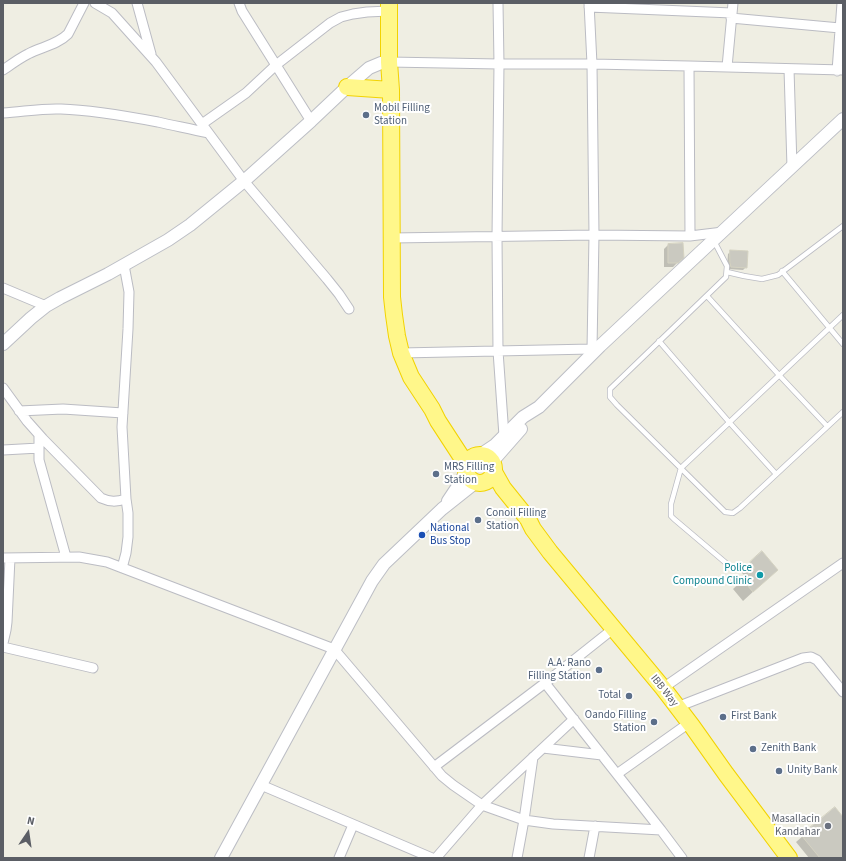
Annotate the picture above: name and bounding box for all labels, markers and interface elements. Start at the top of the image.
place label: Mobil Filling Station [374,102,430,128]
marker: Mobil Filling Station [361,110,371,120]
place label: MRS Filling Station [444,461,494,487]
marker: MRS Filling Station [431,469,441,479]
place label: Conoil Filling Station [486,507,546,533]
marker: Conoil Filling Station [473,515,483,525]
place label: National Bus Stop [430,522,471,548]
marker: National Bus Stop [417,530,427,540]
place label: Police Compound Clinic [673,562,752,588]
marker: Police Compound Clinic [755,570,765,580]
place label: A.A. Rano Filling Station [528,657,591,683]
marker: A.A. Rano Filling Station [594,665,604,675]
street label: IBB Way [647,672,681,710]
place label: Total [598,689,621,703]
marker: Total [624,691,634,701]
place label: Oando Filling Station [585,709,646,735]
place label: First Bank [731,710,777,724]
marker: First Bank [718,712,728,722]
marker: Oando Filling Station [649,717,659,727]
place label: Zenith Bank [761,742,816,756]
marker: Zenith Bank [748,744,758,754]
place label: Unity Bank [787,764,837,778]
marker: Unity Bank [774,766,784,776]
north arrow [8,813,48,853]
text: N [26,813,36,829]
place label: Masallacin Kandahar [771,813,820,839]
marker: Masallacin Kandahar [823,821,833,831]

